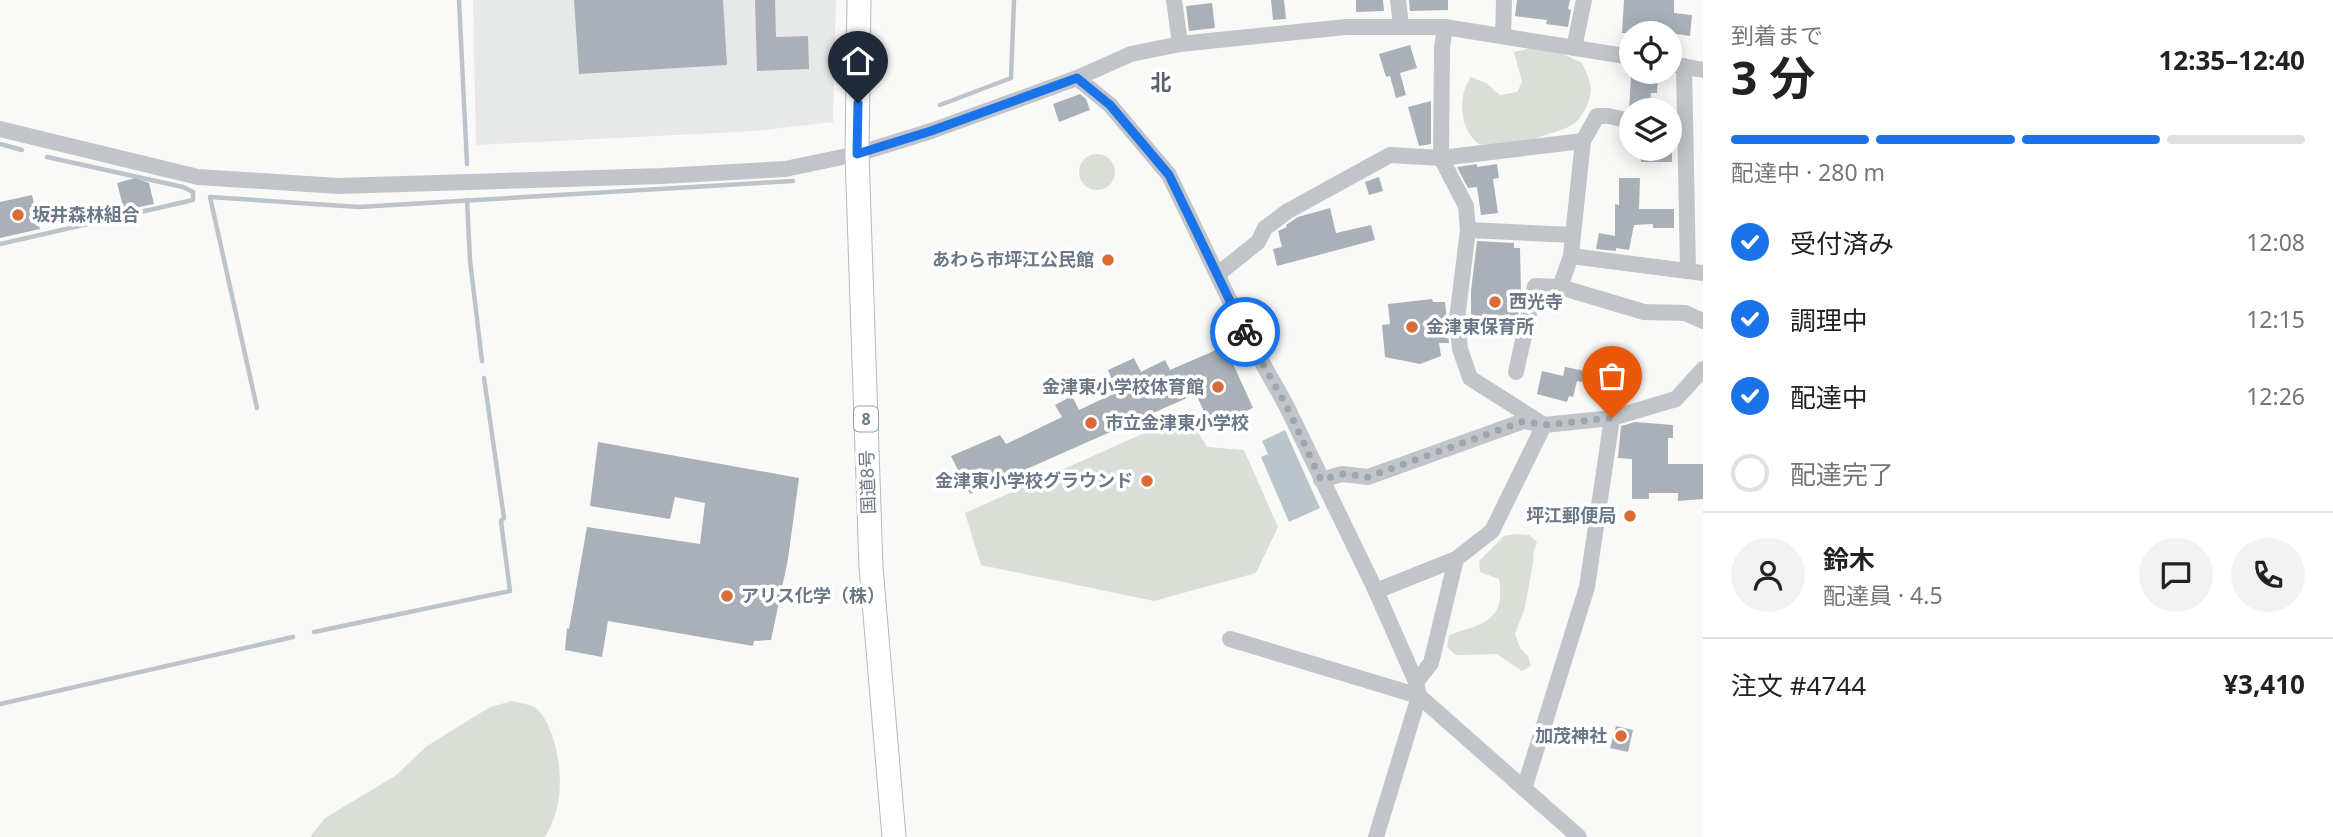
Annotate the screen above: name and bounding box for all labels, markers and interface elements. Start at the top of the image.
text: 到着まで [1731,19,1823,51]
map controls [1619,21,1682,161]
button: locate [1619,21,1682,84]
pin [828,31,888,103]
icon: home [839,42,877,80]
text: 12:35–12:40 [2158,42,2305,78]
text: 3 分 [1731,46,1815,108]
district label: 北 [1151,68,1172,96]
button: layers [1619,98,1682,161]
text: 配達中 · 280 m [1731,156,1885,188]
place label: 坂井森林組合 [32,202,140,226]
marker: 坂井森林組合 [10,207,26,223]
icon: check [1731,223,1769,261]
text: 受付済み [1790,225,1894,261]
text: 12:08 [2246,226,2305,258]
place label: あわら市坪江公民館 [932,247,1094,271]
marker: あわら市坪江公民館 [1100,252,1116,268]
place label: 西光寺 [1509,289,1563,313]
marker: 西光寺 [1487,294,1503,310]
courier [1210,297,1280,367]
icon: check [1731,300,1769,338]
text: 調理中 [1790,302,1868,338]
text: 12:15 [2246,303,2305,335]
icon: bike [1226,313,1264,351]
place label: 金津東保育所 [1426,314,1534,338]
marker: 金津東保育所 [1404,319,1420,335]
pin [1582,346,1642,418]
icon: bag [1593,357,1631,395]
place label: 金津東小学校体育館 [1042,374,1204,398]
icon: check [1731,377,1769,415]
marker: 金津東小学校体育館 [1210,379,1226,395]
text: 配達中 [1790,379,1868,415]
text: 12:26 [2246,380,2305,412]
road number: 8 [854,406,878,432]
place label: 市立金津東小学校 [1105,410,1249,434]
marker: 市立金津東小学校 [1083,415,1099,431]
street label: 国道8号 [854,449,880,515]
text: 配達完了 [1790,456,1894,492]
place label: 金津東小学校グラウンド [935,468,1133,492]
marker: 金津東小学校グラウンド [1139,473,1155,489]
place label: 坪江郵便局 [1526,503,1616,527]
marker: 坪江郵便局 [1622,508,1638,524]
button: person [1731,538,1805,612]
button: chat [2139,538,2213,612]
button: phone [2231,538,2305,612]
text: 鈴木 [1823,541,1875,577]
text: 配達員 · 4.5 [1823,579,1943,611]
place label: アリス化学（株） [741,583,885,607]
marker: アリス化学（株） [719,588,735,604]
text: ¥3,410 [2223,666,2305,702]
text: 注文 #4744 [1731,667,1866,703]
place label: 加茂神社 [1535,723,1607,747]
marker: 加茂神社 [1613,728,1629,744]

